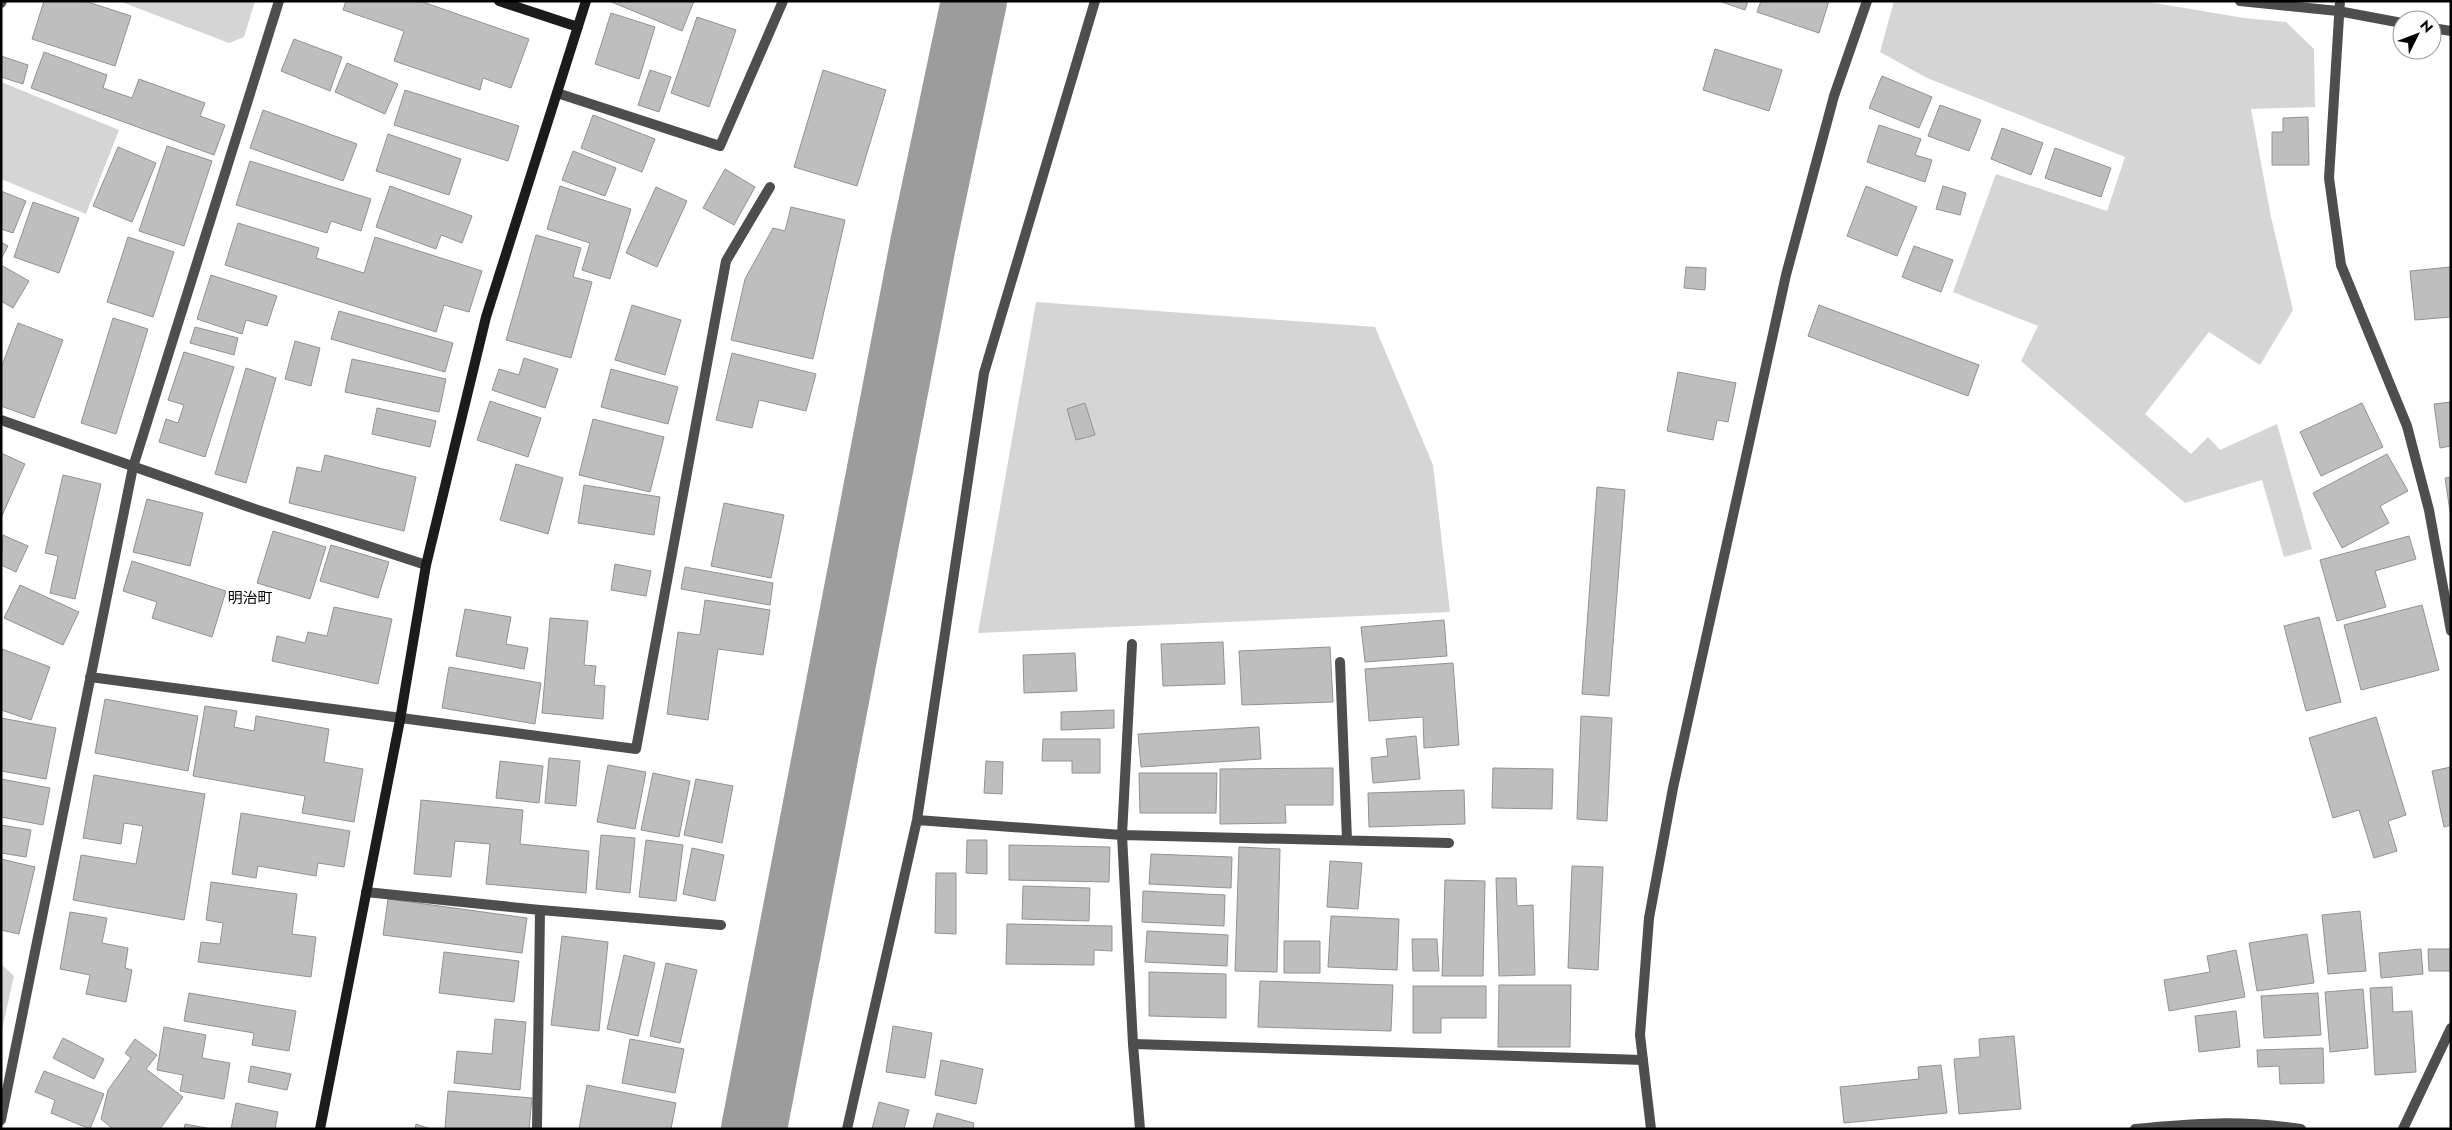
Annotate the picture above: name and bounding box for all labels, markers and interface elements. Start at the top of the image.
north arrow [2392,10,2442,60]
text: N [2416,15,2438,37]
district label: 明治町 [227,587,273,609]

